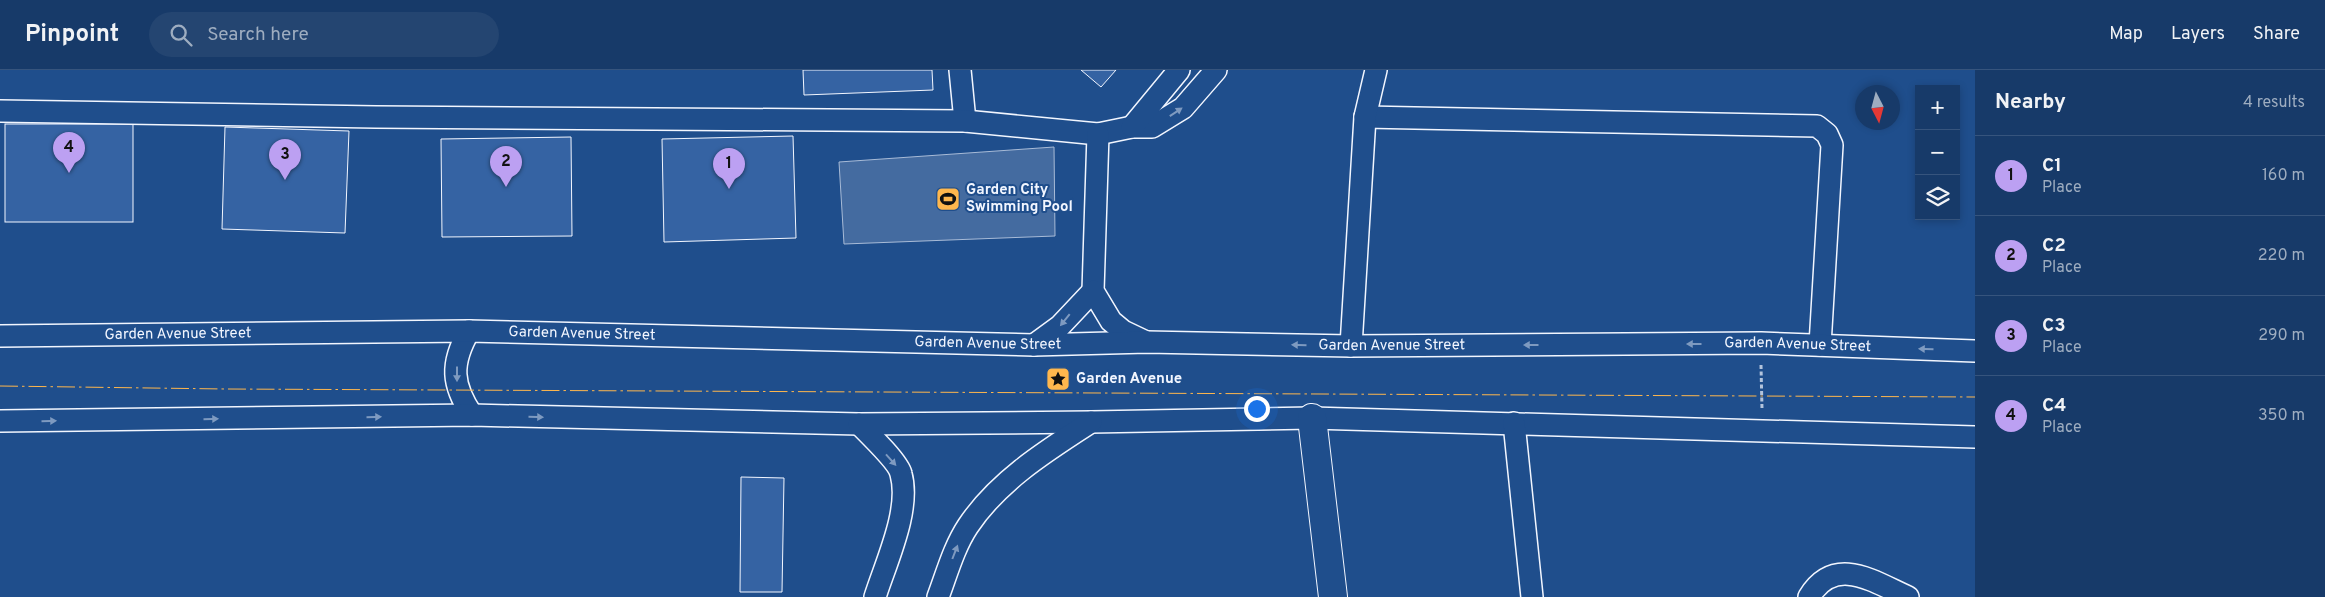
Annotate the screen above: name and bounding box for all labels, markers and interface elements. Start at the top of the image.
search box [149,12,499,57]
text: Pinpoint [25,20,119,50]
icon: search [167,21,195,49]
text: Search here [207,23,309,47]
text: Map [2109,23,2143,46]
text: Layers [2171,23,2225,46]
text: Share [2253,23,2300,46]
north arrow [1855,85,1900,130]
map controls [1915,85,1960,220]
button: + [1915,85,1960,130]
text: Nearby [1995,89,2066,116]
text: 4 results [2243,93,2305,113]
one-way arrow [1170,107,1183,117]
button: − [1915,130,1960,175]
pin: 4 [53,132,85,173]
pin: 3 [269,139,301,180]
pin: 2 [490,146,522,187]
pin: 1 [713,148,745,189]
text: C1 [2042,154,2062,178]
text: 1 [2008,166,2014,186]
text: 160 m [2262,166,2305,186]
button: layers [1915,175,1960,220]
text: Place [2042,178,2082,198]
place label: Garden City Swimming Pool [966,181,1073,217]
sports icon: Garden City Swimming Pool [935,186,961,212]
text: C2 [2042,234,2066,258]
text: 2 [2006,246,2016,266]
text: 220 m [2258,246,2305,266]
text: Place [2042,258,2082,278]
one-way arrow [1059,313,1070,326]
text: C3 [2042,314,2066,338]
street label: Garden Avenue Street [508,322,656,345]
street label: Garden Avenue Street [104,324,252,344]
text: 3 [2006,326,2016,346]
text: 290 m [2258,326,2305,346]
street label: Garden Avenue Street [914,333,1062,354]
street label: Garden Avenue Street [1724,333,1871,357]
street label: Garden Avenue Street [1318,336,1465,356]
text: Place [2042,338,2082,358]
one-way arrow [1686,340,1702,348]
one-way arrow [1291,341,1307,349]
one-way arrow [1523,341,1539,349]
one-way arrow [1918,345,1934,353]
one-way arrow [453,366,461,382]
place icon: Garden Avenue [1045,366,1071,392]
place label: Garden Avenue [1076,370,1182,389]
text: C4 [2042,394,2066,418]
your location [1244,396,1270,422]
text: 4 [2006,406,2016,426]
text: 350 m [2258,406,2305,426]
one-way arrow [366,412,382,420]
one-way arrow [528,413,544,421]
one-way arrow [203,414,219,422]
one-way arrow [41,416,57,424]
text: Place [2042,418,2082,438]
one-way arrow [886,453,897,466]
one-way arrow [952,544,959,559]

